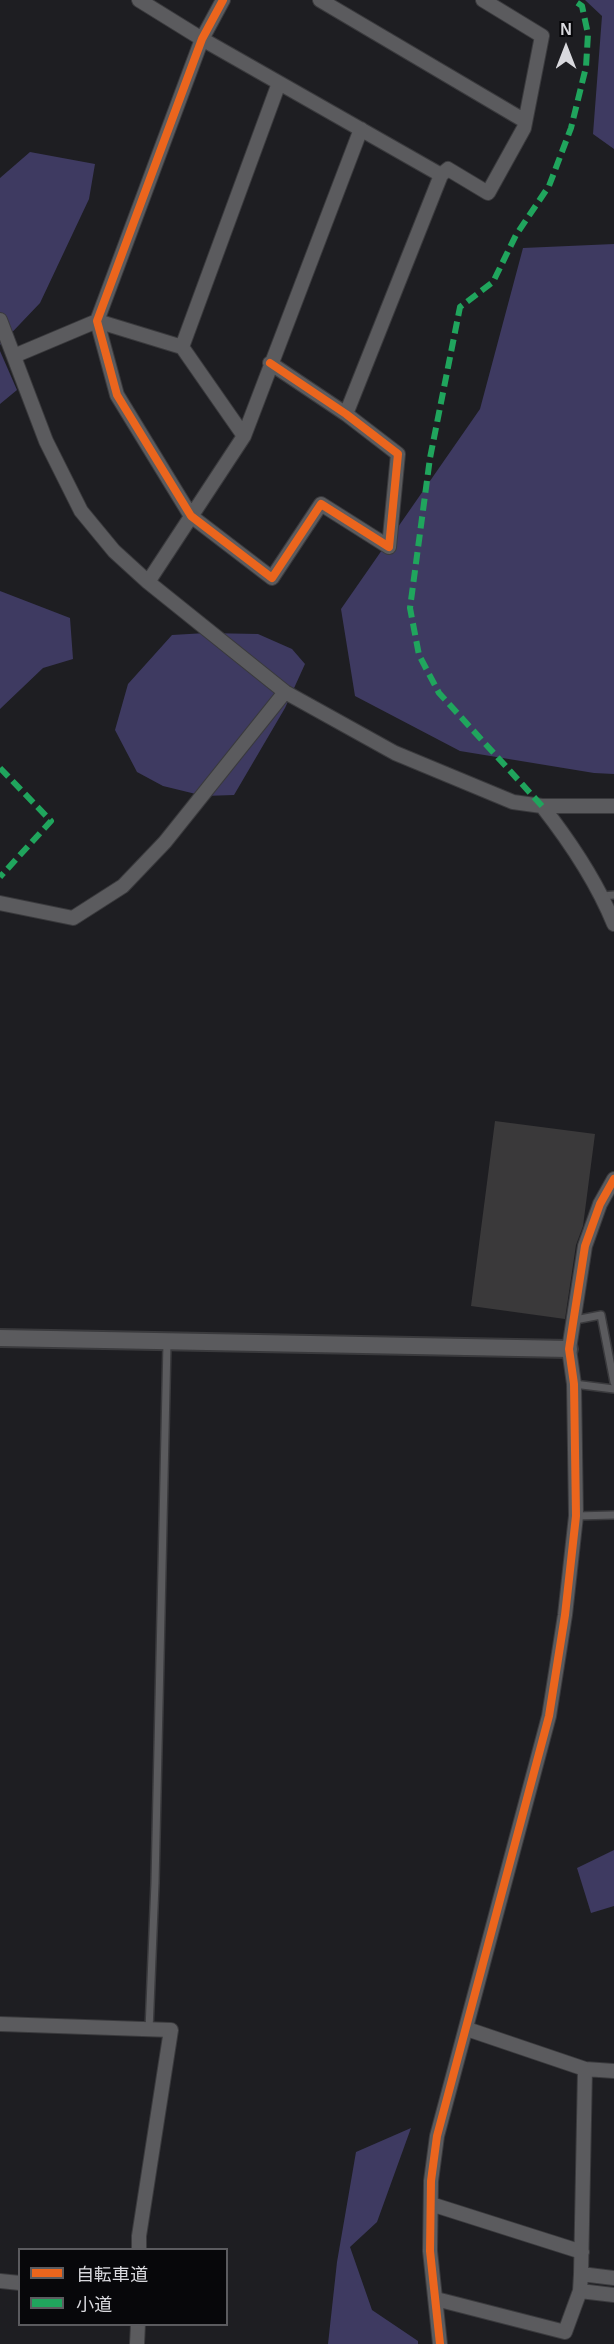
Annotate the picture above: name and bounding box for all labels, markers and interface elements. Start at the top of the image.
north arrow [536,18,596,78]
text: N [560,21,572,38]
legend [18,2248,228,2326]
text: 自転車道 [76,2265,148,2285]
text: 小道 [76,2295,112,2315]

